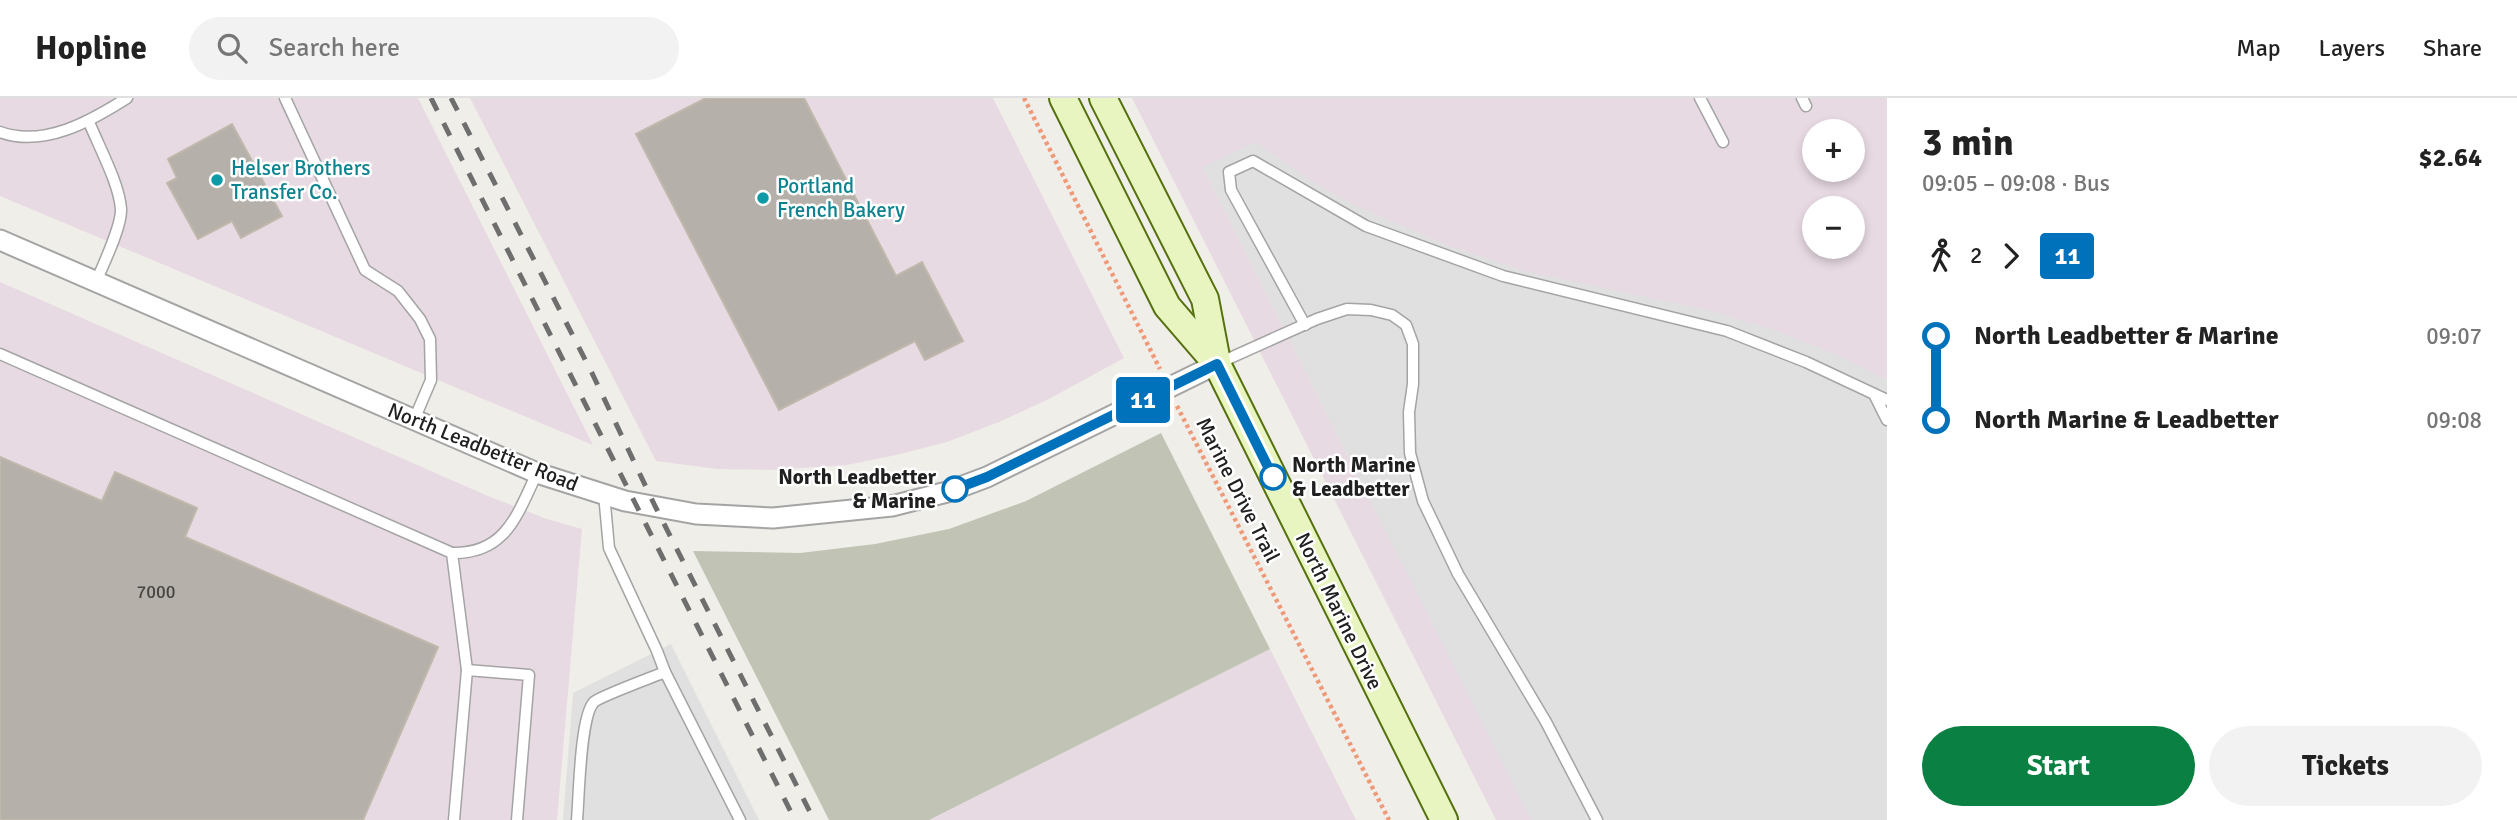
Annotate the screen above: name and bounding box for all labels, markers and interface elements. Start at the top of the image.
search box [189,17,679,80]
text: Hopline [35,28,147,69]
icon: search [213,29,251,67]
text: Search here [269,32,400,64]
text: Map [2236,33,2281,63]
text: Layers [2319,33,2385,63]
text: Share [2423,33,2482,63]
map controls [1802,119,1865,259]
button: + [1802,119,1865,182]
text: 3 min [1922,119,2014,166]
text: $2.64 [2418,142,2482,174]
place label: Helser Brothers Transfer Co. [231,155,371,205]
text: 09:05 – 09:08 · Bus [1922,169,2110,198]
marker: Helser Brothers Transfer Co. [209,172,225,188]
place label: Portland French Bakery [777,173,905,223]
marker: Portland French Bakery [755,190,771,206]
button: − [1802,196,1865,259]
icon: walk [1922,237,1960,275]
icon: forward [1992,237,2030,275]
text: 2 [1970,241,1982,270]
text: 11 [2054,241,2080,271]
text: North Leadbetter & Marine [1974,320,2279,352]
text: 09:07 [2426,322,2482,351]
line badge: 11 [1112,377,1174,423]
text: 11 [1130,385,1156,415]
street label: North Leadbetter Road [384,397,582,497]
text: North Marine & Leadbetter [1974,404,2279,436]
text: 09:08 [2426,406,2482,435]
street label: Marine Drive Trail [1190,413,1286,567]
place label: North Marine & Leadbetter [1292,452,1416,502]
place label: North Leadbetter & Marine [778,464,937,514]
marker: North Marine & Leadbetter [1260,464,1286,490]
marker: North Leadbetter & Marine [942,476,968,502]
street label: North Marine Drive [1290,528,1388,694]
house number: 7000 [137,581,175,603]
button: Start [1922,726,2195,806]
button: Tickets [2209,726,2482,806]

